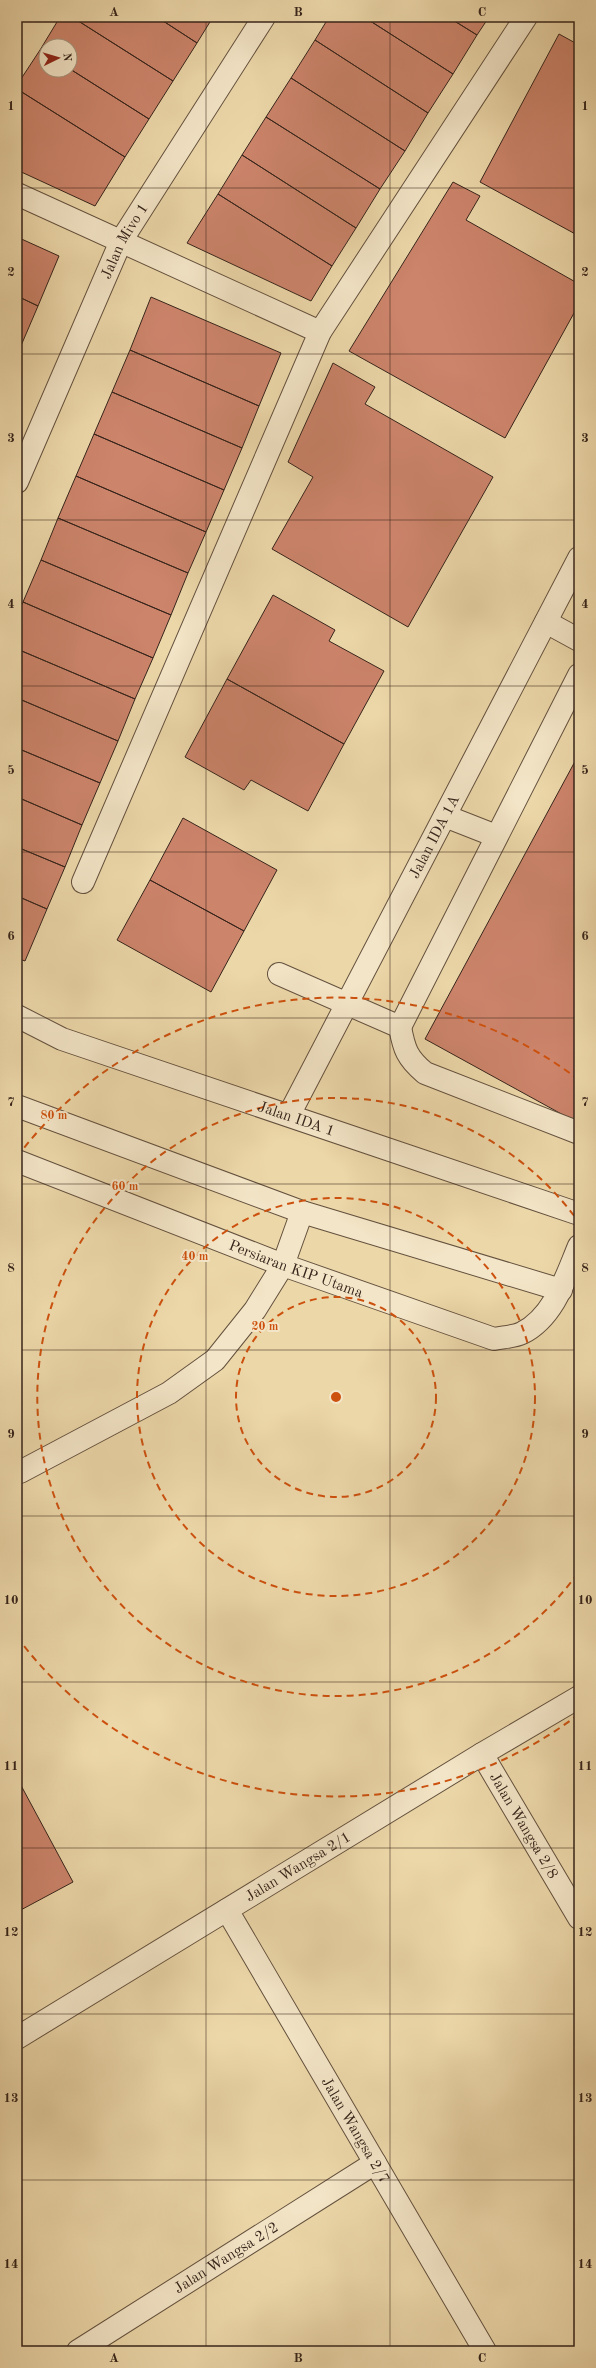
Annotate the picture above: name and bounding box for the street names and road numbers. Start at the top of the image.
street label: Jalan Mivo 1 [100,201,152,282]
street label: Jalan IDA 1A [407,793,463,881]
street label: Jalan IDA 1 [255,1100,336,1140]
street label: Persiaran KIP Utama [226,1238,365,1302]
street label: Jalan Wangsa 2/8 [486,1771,560,1882]
street label: Jalan Wangsa 2/1 [243,1830,354,1905]
street label: Jalan Wangsa 2/7 [318,2075,391,2186]
street label: Jalan Wangsa 2/2 [172,2220,281,2297]

